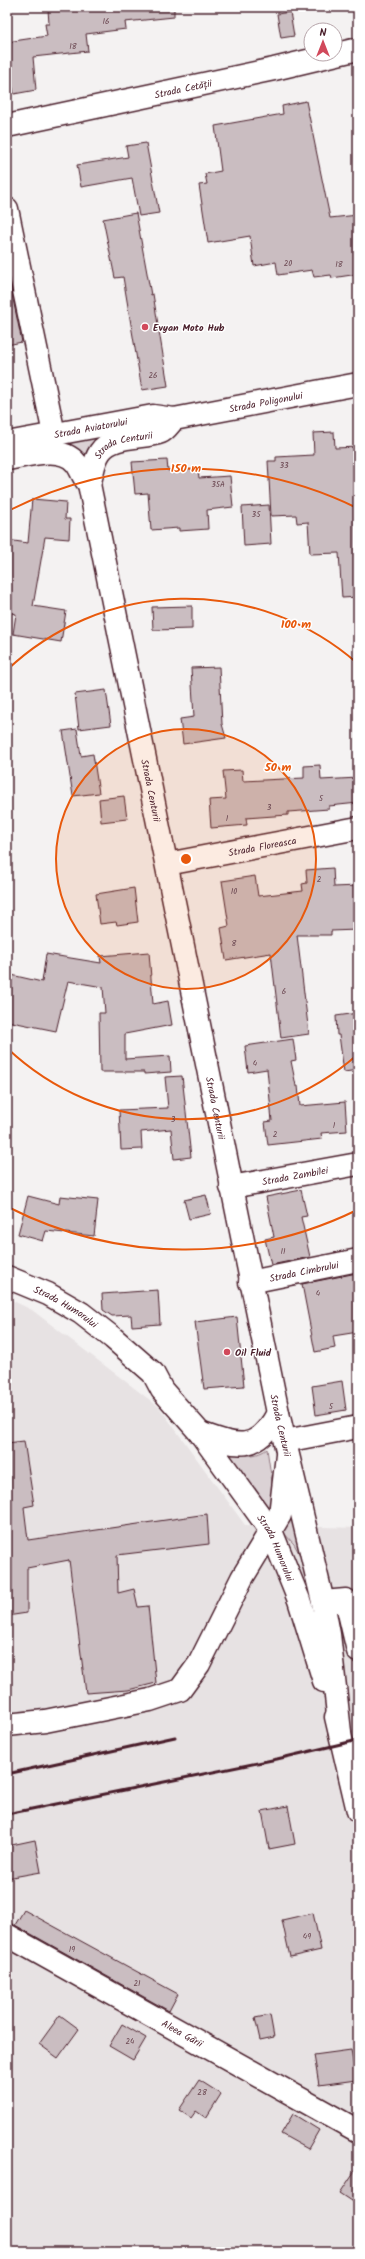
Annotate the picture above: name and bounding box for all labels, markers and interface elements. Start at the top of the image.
house number: 16 [103,15,109,28]
north arrow [303,22,343,62]
text: N [320,24,327,42]
house number: 18 [69,40,77,53]
street label: Strada Cetății [153,75,214,103]
house number: 20 [284,257,292,270]
house number: 18 [335,258,343,271]
place label: Evyan Moto Hub [153,320,225,336]
marker: Evyan Moto Hub [140,322,150,332]
house number: 26 [148,369,158,382]
street label: Strada Poligonului [228,388,305,417]
street label: Strada Aviatorului [53,414,129,443]
street label: Strada Centurii [90,427,155,462]
text: 150 m [171,459,201,478]
house number: 33 [279,459,289,472]
house number: 35A [211,478,225,491]
house number: 35 [252,508,261,521]
text: 100 m [281,615,311,634]
street label: Strada Centurii [136,758,165,824]
text: 50 m [264,758,292,777]
house number: 5 [319,792,324,805]
house number: 3 [267,801,272,814]
house number: 1 [226,812,229,825]
street label: Strada Floreasca [227,833,298,861]
centre of rings [179,852,193,866]
house number: 2 [317,873,322,886]
house number: 10 [231,885,237,898]
house number: 8 [232,937,237,950]
house number: 6 [282,985,286,998]
house number: 4 [253,1057,258,1070]
street label: Strada Centurii [201,1075,229,1141]
house number: 3 [171,1113,176,1126]
house number: 1 [333,1119,336,1132]
house number: 2 [273,1128,278,1141]
street label: Strada Zambilei [261,1162,330,1190]
house number: 11 [280,1245,286,1258]
street label: Strada Cimbrului [268,1257,341,1287]
street label: Strada Humorului [31,1282,101,1333]
house number: 4 [316,1287,321,1300]
place label: Oil Fluid [235,1345,272,1361]
marker: Oil Fluid [222,1347,232,1357]
street label: Strada Centurii [265,1393,295,1459]
house number: 5 [329,1400,334,1413]
street label: Strada Humorului [252,1511,298,1585]
house number: 49 [303,1930,311,1943]
house number: 19 [69,1943,75,1956]
house number: 21 [133,1977,141,1990]
street label: Aleea Gării [158,2016,206,2052]
house number: 24 [125,2035,135,2048]
house number: 28 [197,2086,207,2099]

